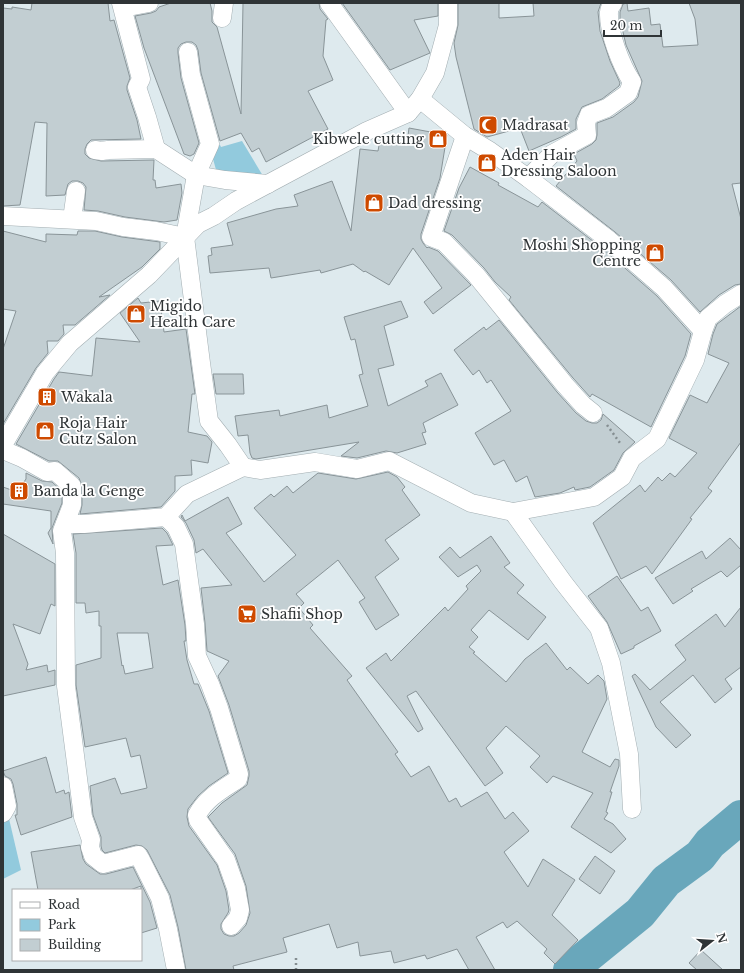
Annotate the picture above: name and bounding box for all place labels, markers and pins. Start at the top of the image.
mosque icon: Madrasat [477,114,499,136]
place label: Madrasat [502,116,569,134]
shop icon: Kibwele cutting [427,128,449,150]
place label: Kibwele cutting [313,130,425,148]
place label: Aden Hair Dressing Saloon [500,146,617,180]
shop icon: Aden Hair Dressing Saloon [476,152,498,174]
shop icon: Dad dressing [363,192,385,214]
place label: Dad dressing [388,194,482,212]
place label: Moshi Shopping Centre [523,236,642,270]
shop icon: Moshi Shopping Centre [644,242,666,264]
place label: Migido Health Care [150,297,235,331]
shop icon: Migido Health Care [125,303,147,325]
building icon: Wakala [36,386,58,408]
place label: Wakala [60,388,113,406]
place label: Roja Hair Cutz Salon [59,414,137,448]
shop icon: Roja Hair Cutz Salon [34,420,56,442]
building icon: Banda la Genge [8,480,30,502]
place label: Banda la Genge [33,482,145,500]
supermarket icon: Shafii Shop [236,603,258,625]
place label: Shafii Shop [261,605,343,623]

